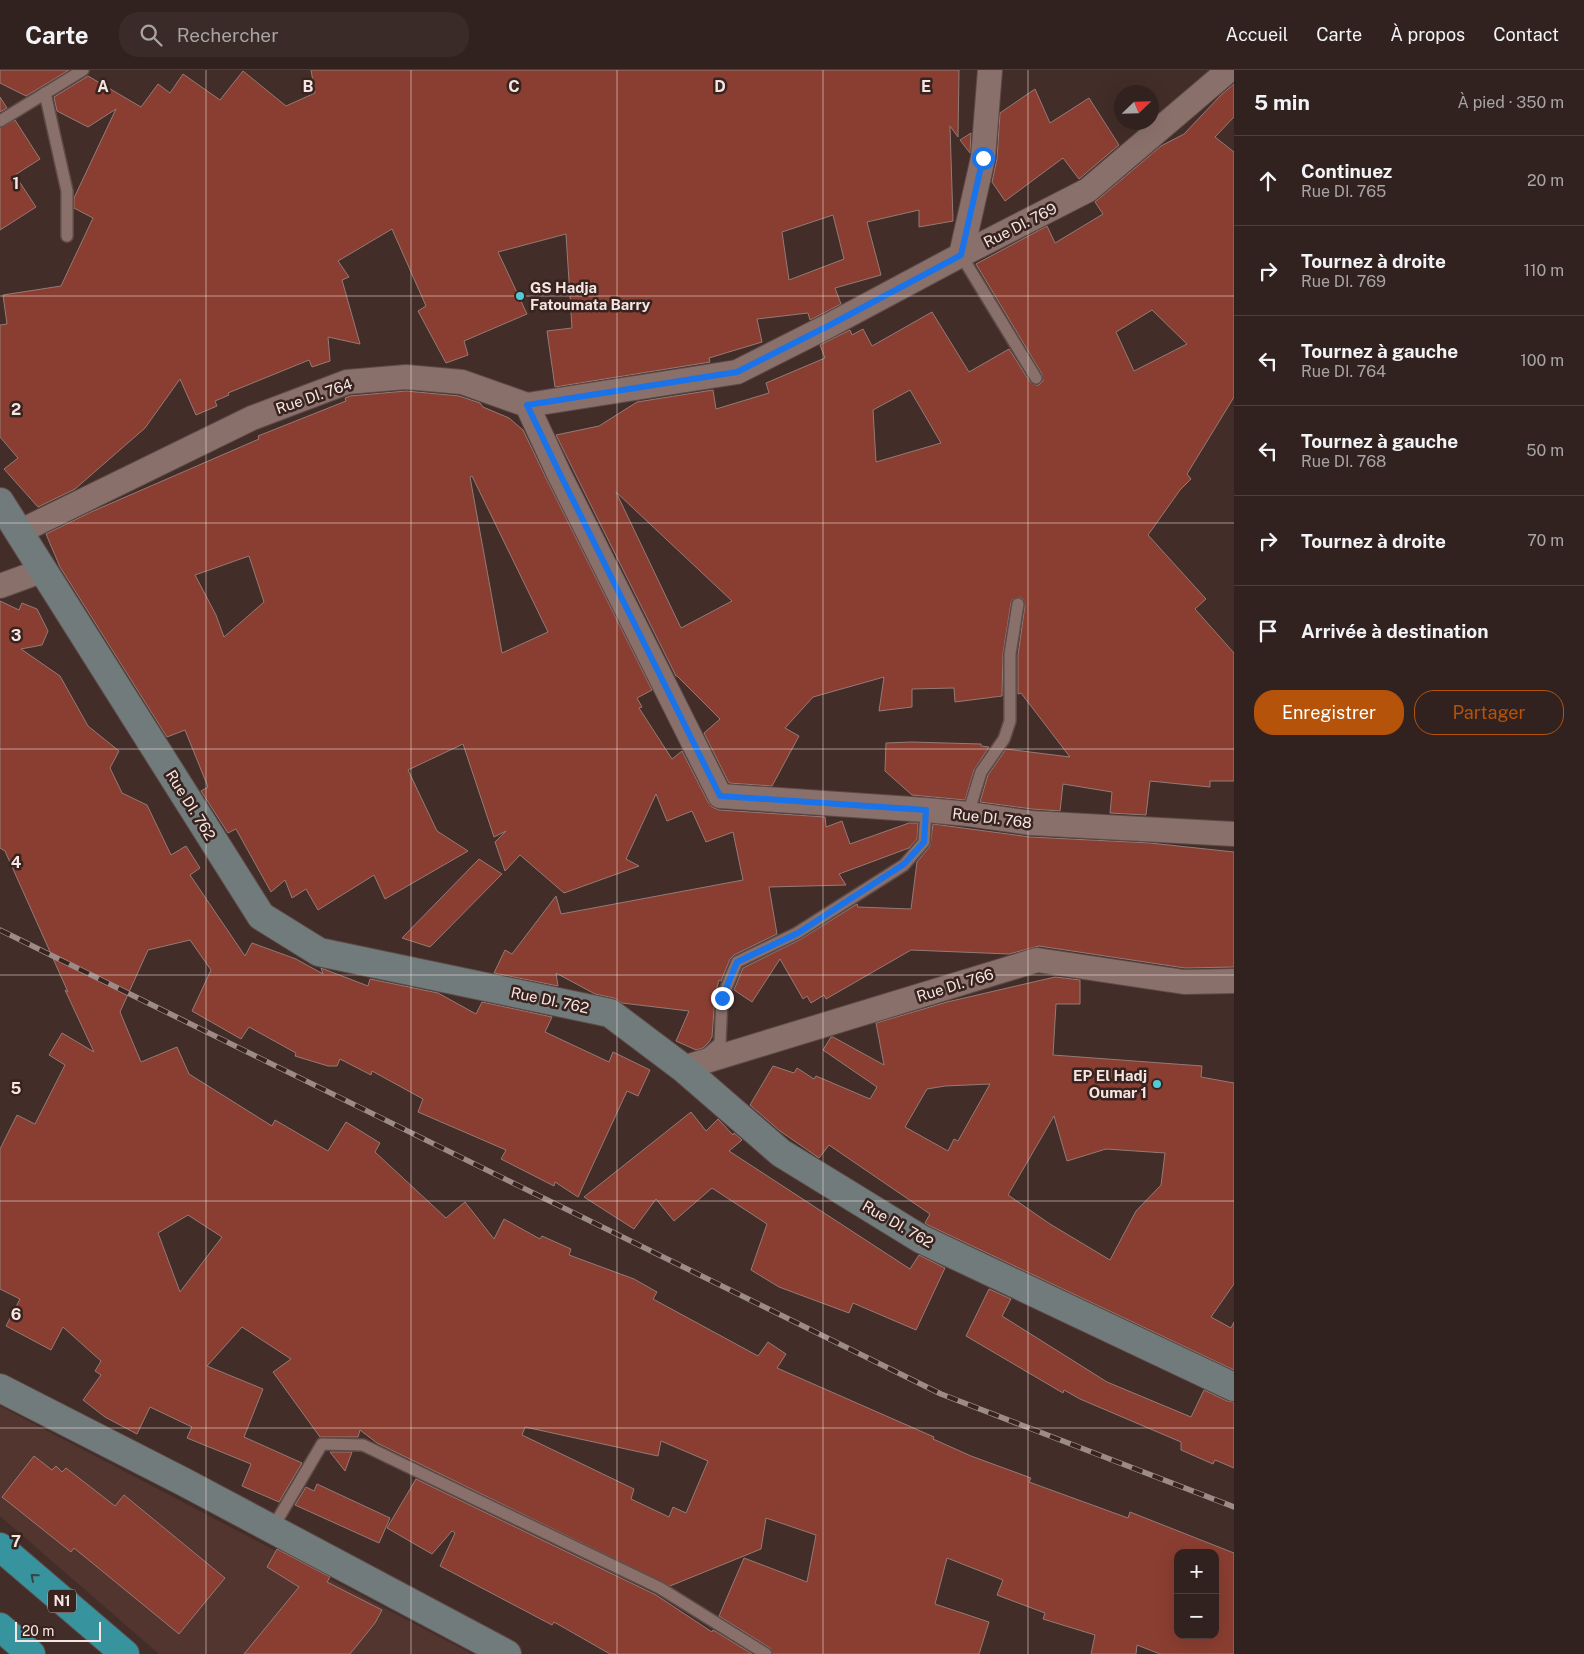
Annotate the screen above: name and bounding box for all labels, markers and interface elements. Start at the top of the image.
search box [119,12,469,57]
text: Carte [25,21,89,49]
icon: search [137,21,165,49]
text: Rechercher [177,24,279,46]
text: Accueil [1226,24,1288,45]
text: Carte [1316,24,1362,45]
text: À propos [1390,24,1465,45]
text: Contact [1493,24,1559,45]
text: A [97,77,109,96]
text: B [303,77,314,96]
text: C [508,77,520,96]
text: D [714,77,726,96]
text: E [921,77,931,96]
north arrow [1114,85,1159,130]
text: 5 min [1254,90,1310,115]
text: À pied · 350 m [1457,93,1564,112]
route start [972,147,995,170]
text: Continuez [1301,160,1392,182]
icon: ahead [1254,167,1282,195]
text: 20 m [1527,171,1564,190]
text: 1 [13,174,19,193]
text: Rue DI. 765 [1301,182,1386,201]
street label: Rue DI. 769 [981,199,1059,251]
text: Tournez à droite [1301,250,1446,272]
icon: right [1254,257,1282,285]
text: 110 m [1523,261,1564,280]
text: Rue DI. 769 [1301,272,1386,291]
place label: GS Hadja Fatoumata Barry [530,279,651,313]
marker: GS Hadja Fatoumata Barry [514,290,526,302]
text: Tournez à gauche [1301,340,1458,362]
icon: left [1254,347,1282,375]
text: 100 m [1520,351,1564,370]
text: Rue DI. 764 [1301,362,1386,381]
street label: Rue DI. 764 [274,375,354,417]
text: 2 [11,400,21,419]
text: Tournez à gauche [1301,430,1458,452]
icon: left [1254,437,1282,465]
text: 50 m [1526,441,1564,460]
text: Rue DI. 768 [1301,452,1386,471]
icon: right [1254,527,1282,555]
text: Tournez à droite [1301,530,1446,552]
text: 70 m [1527,531,1564,550]
icon: arrive [1254,617,1282,645]
text: Arrivée à destination [1301,620,1489,642]
text: 3 [11,626,21,645]
button: Enregistrer [1254,690,1404,735]
button: Partager [1414,690,1564,735]
street label: Rue DI. 762 [163,767,219,843]
street label: Rue DI. 768 [951,805,1033,831]
text: 4 [11,853,22,872]
street label: Rue DI. 766 [914,965,996,1005]
street label: Rue DI. 762 [509,983,591,1017]
route end [711,987,734,1010]
place label: EP El Hadj Oumar 1 [1073,1067,1147,1101]
marker: EP El Hadj Oumar 1 [1151,1078,1163,1090]
text: 5 [11,1079,22,1098]
street label: Rue DI. 762 [859,1197,937,1251]
text: 6 [11,1305,21,1324]
text: 7 [11,1532,21,1551]
map controls [1174,1549,1219,1639]
button: + [1174,1549,1219,1594]
one-way arrow [31,1574,40,1583]
road number: N1 [48,1590,76,1612]
button: − [1174,1594,1219,1639]
scale bar [15,1619,101,1642]
text: 20 m [22,1623,54,1639]

